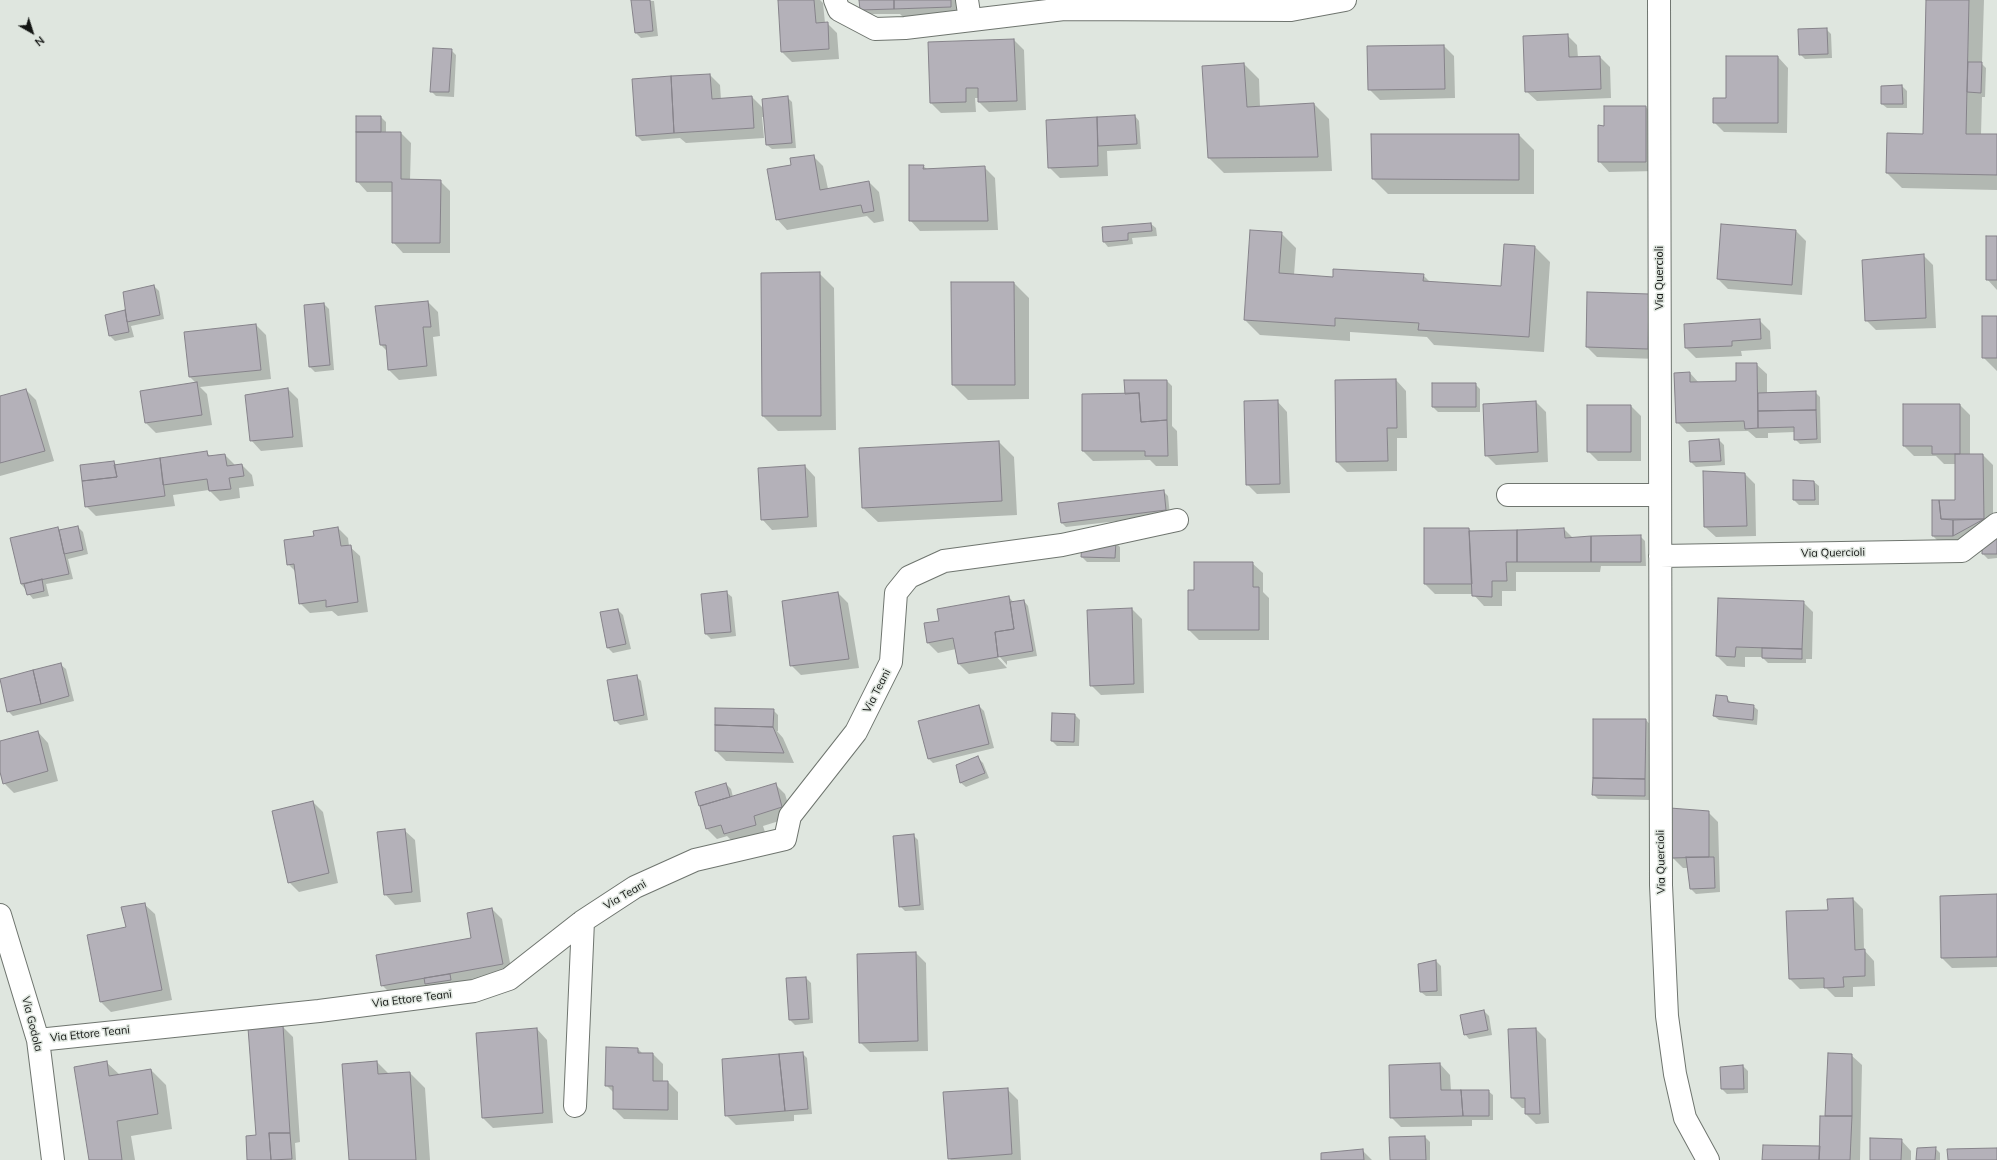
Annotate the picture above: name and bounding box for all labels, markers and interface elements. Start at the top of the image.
north arrow [12,12,52,52]
text: N [32,33,47,49]
street label: Via Quercioli [1653,246,1667,310]
street label: Via Quercioli [1801,546,1865,560]
street label: Via Teani [860,667,894,715]
street label: Via Quercioli [1654,830,1668,894]
street label: Via Teani [601,877,649,913]
street label: Via Ettore Teani [371,988,453,1010]
street label: Via Godola [19,995,45,1053]
street label: Via Ettore Teani [49,1023,131,1045]

